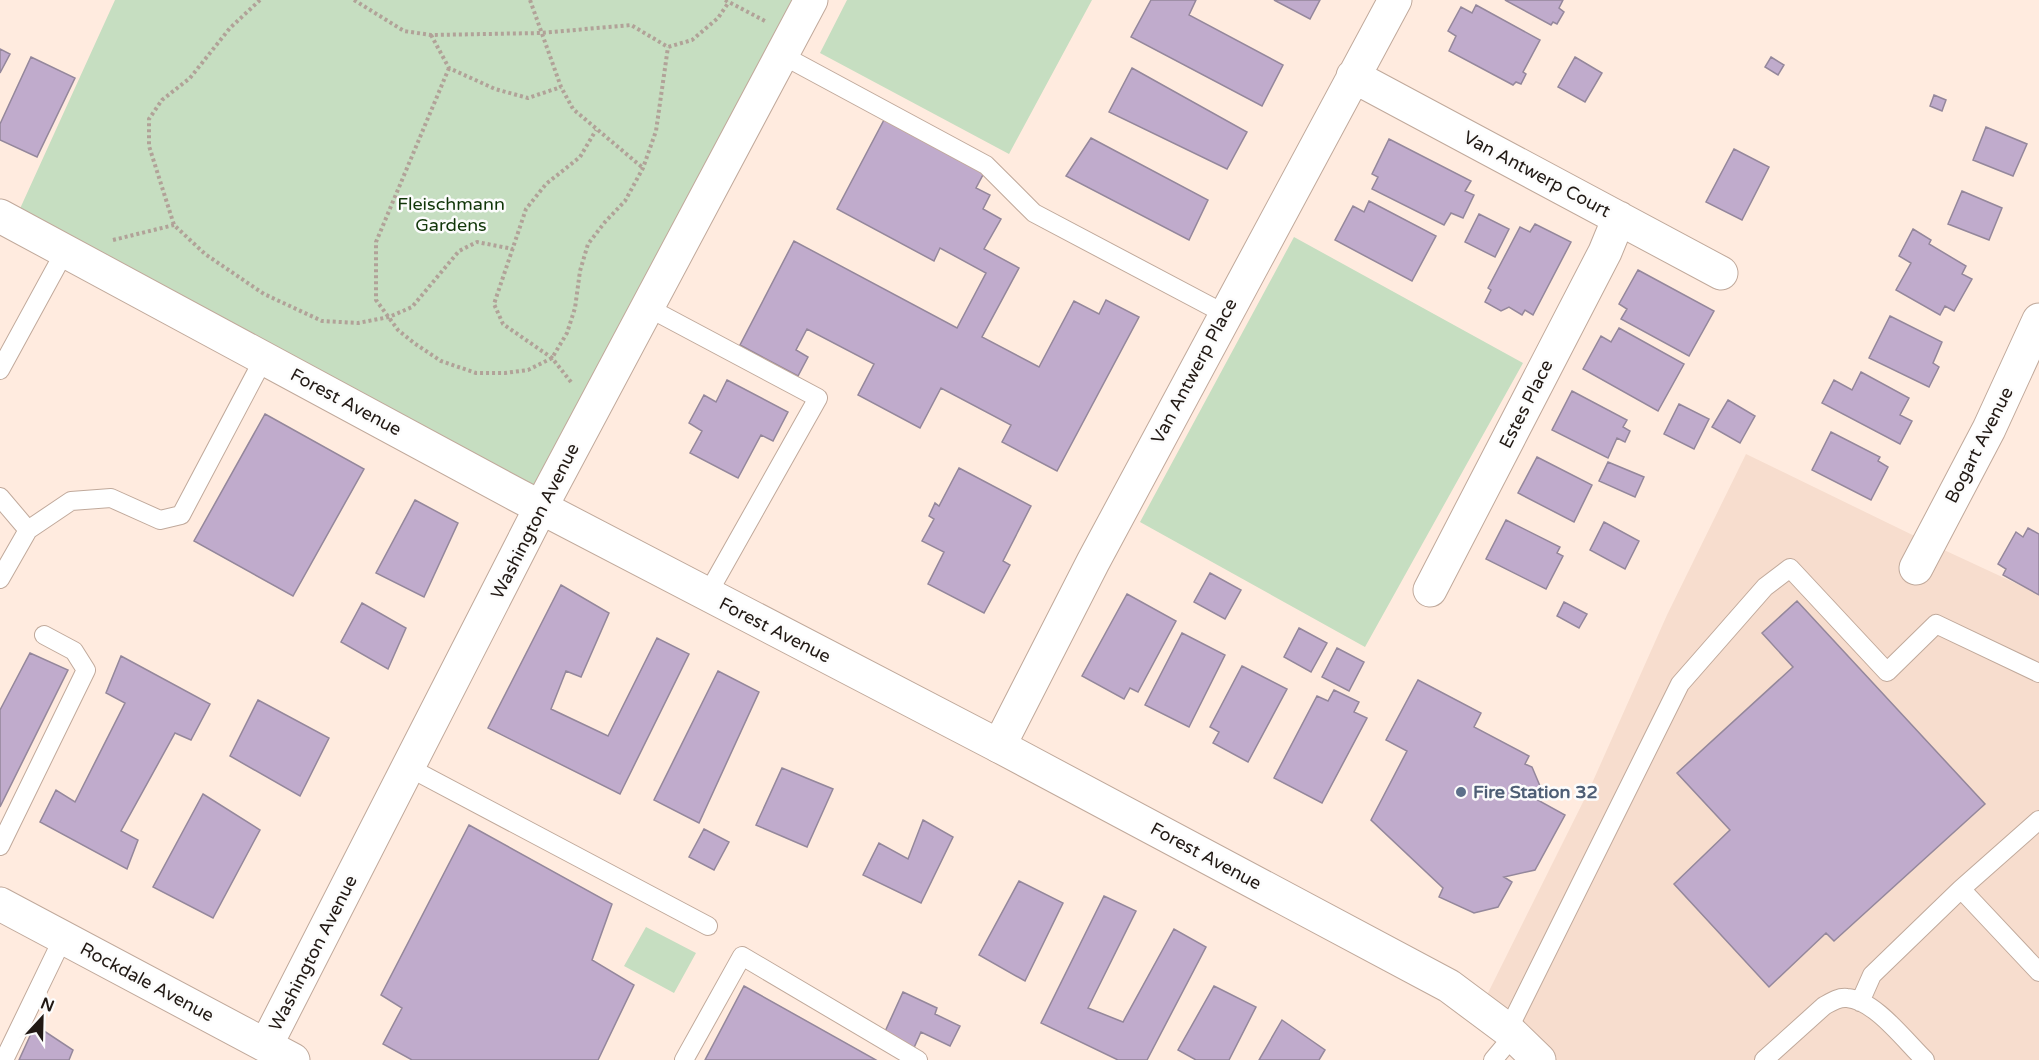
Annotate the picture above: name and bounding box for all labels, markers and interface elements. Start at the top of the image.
street label: Van Antwerp Court [1460,126,1614,222]
park label: Fleischmann Gardens [397,193,505,236]
street label: Van Antwerp Place [1146,294,1242,448]
street label: Estes Place [1494,356,1558,452]
street label: Forest Avenue [287,364,405,440]
street label: Bogart Avenue [1940,383,2018,507]
street label: Washington Avenue [486,439,584,603]
street label: Forest Avenue [715,592,835,668]
place label: Fire Station 32 [1473,781,1598,803]
marker: Fire Station 32 [1454,785,1468,799]
street label: Forest Avenue [1147,818,1265,894]
street label: Washington Avenue [264,871,362,1035]
street label: Rockdale Avenue [76,937,218,1027]
north arrow [12,988,72,1048]
text: N [38,993,57,1017]

